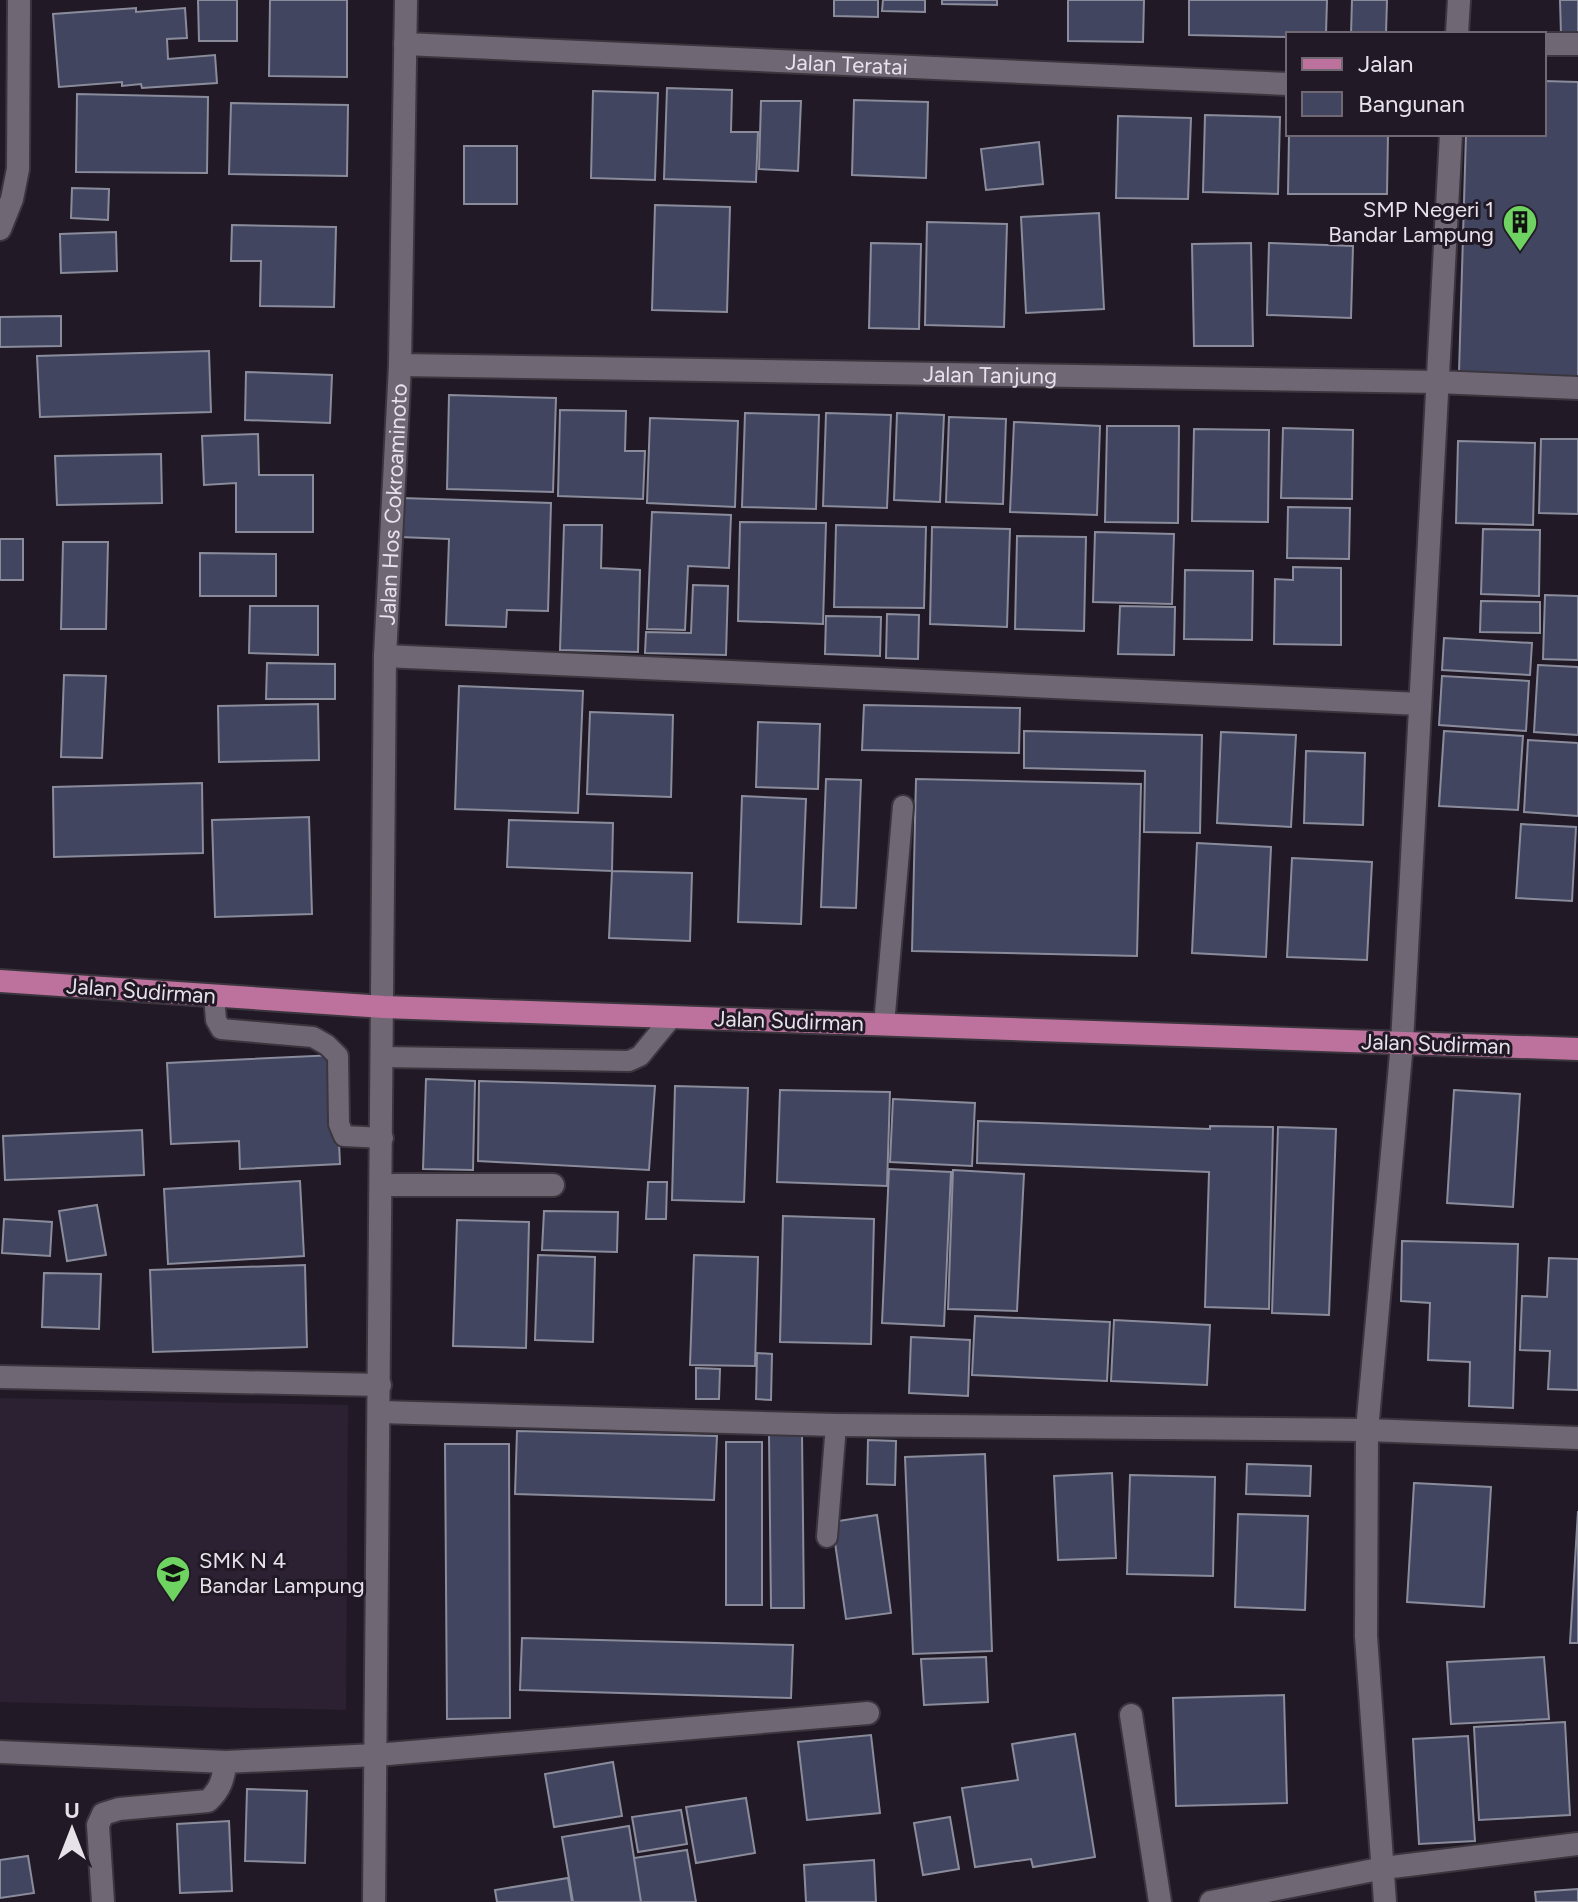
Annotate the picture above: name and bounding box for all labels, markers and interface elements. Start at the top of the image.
legend [1286,32,1546,136]
street label: Jalan Teratai [785,48,908,80]
text: Jalan [1358,49,1414,78]
text: Bangunan [1358,89,1465,118]
place label: SMP Negeri 1 Bandar Lampung [1328,196,1494,248]
building icon: SMP Negeri 1 Bandar Lampung [1501,203,1539,253]
street label: Jalan Tanjung [923,360,1057,389]
street label: Jalan Hos Cokroaminoto [373,383,413,626]
street label: Jalan Sudirman [65,972,217,1010]
street label: Jalan Sudirman [714,1005,864,1037]
street label: Jalan Sudirman [1361,1028,1511,1060]
place label: SMK N 4 Bandar Lampung [199,1547,365,1599]
school or university icon: SMK N 4 Bandar Lampung [154,1554,192,1604]
north arrow [32,1790,112,1870]
text: U [64,1797,80,1824]

